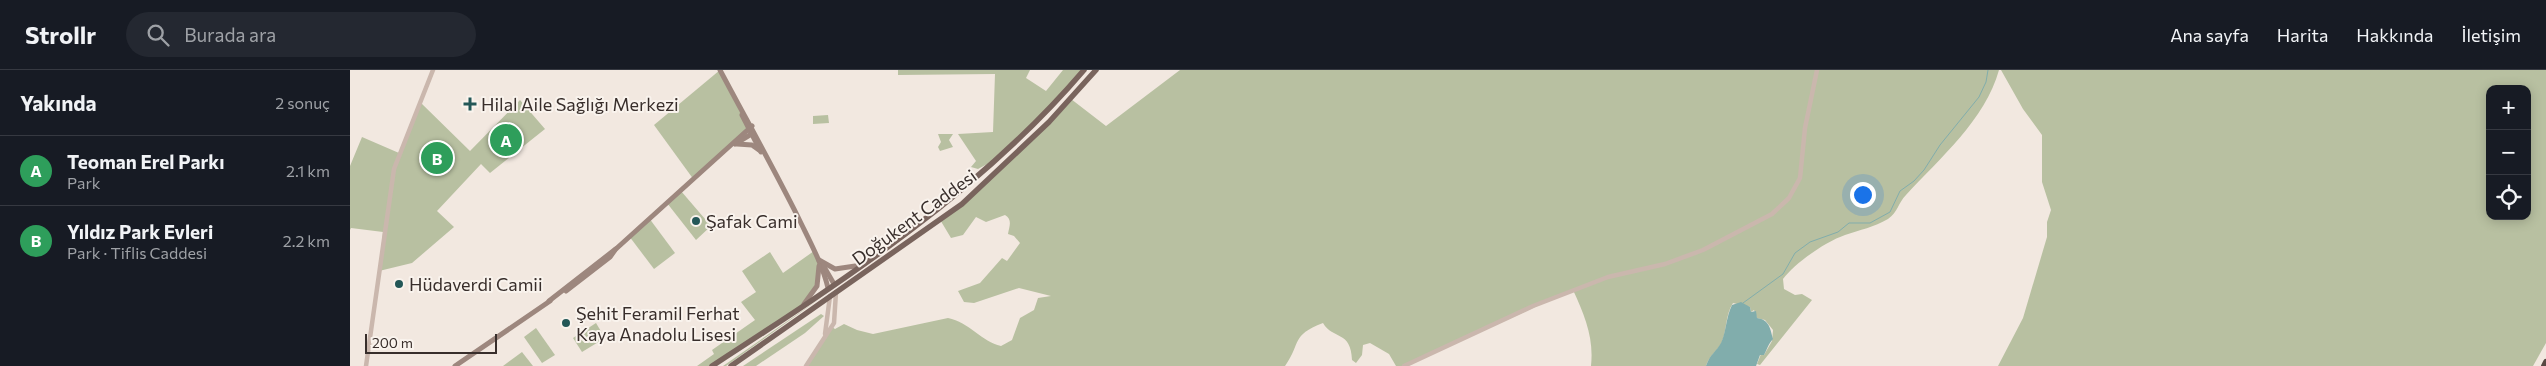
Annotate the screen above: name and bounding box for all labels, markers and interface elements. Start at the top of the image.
search box [126,12,476,57]
text: Strollr [25,20,96,49]
icon: search [144,21,172,49]
text: Burada ara [184,23,276,46]
text: Ana sayfa [2170,24,2249,46]
text: Harita [2277,24,2328,46]
text: Hakkında [2356,24,2434,46]
text: İletişim [2462,24,2521,46]
map controls [2486,85,2531,220]
button: + [2486,85,2531,130]
text: Yakında [20,90,97,115]
text: 2 sonuç [275,93,330,112]
place label: Hilal Aile Sağlığı Merkezi [481,93,679,115]
marker: Hilal Aile Sağlığı Merkezi [463,97,477,111]
pin: A [490,121,522,159]
button: − [2486,130,2531,175]
pin: B [421,139,453,177]
text: Teoman Erel Parkı [67,150,225,173]
text: A [30,161,42,180]
text: 2.1 km [286,161,330,180]
street label: Doğukent Caddesi [847,164,981,270]
text: Park [67,173,100,192]
button: locate [2486,175,2531,220]
your location [1850,182,1876,208]
place label: Şafak Cami [706,210,798,232]
marker: Şafak Cami [690,215,702,227]
text: Yıldız Park Evleri [67,220,213,243]
text: B [31,231,41,250]
text: 2.2 km [283,231,330,250]
text: Park · Tiflis Caddesi [67,243,207,262]
place label: Hüdaverdi Camii [409,273,543,295]
marker: Hüdaverdi Camii [393,278,405,290]
place label: Şehit Feramil Ferhat Kaya Anadolu Lisesi [576,302,740,345]
marker: Şehit Feramil Ferhat Kaya Anadolu Lisesi [560,317,572,329]
scale bar [365,331,498,354]
text: 200 m [372,334,413,351]

